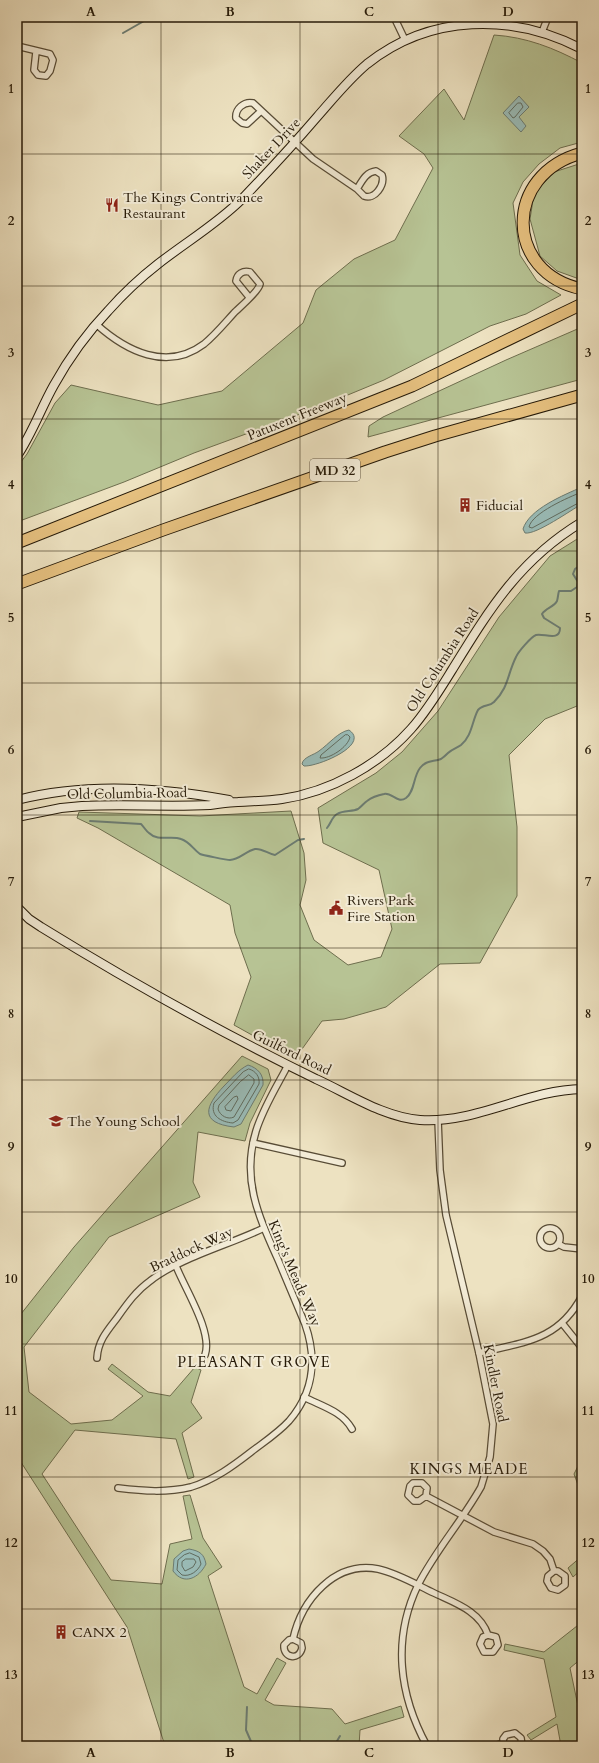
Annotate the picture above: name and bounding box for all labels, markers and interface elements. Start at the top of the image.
text: A [86,3,96,21]
text: B [225,3,235,21]
text: C [364,3,374,21]
text: D [502,3,514,21]
text: 1 [8,80,14,98]
text: 1 [585,80,591,98]
street label: Shaker Drive [238,114,305,183]
place label: The Kings Contrivance Restaurant [123,188,263,223]
restaurant icon: The Kings Contrivance Restaurant [104,197,120,213]
text: 2 [8,212,15,230]
text: 2 [585,212,592,230]
text: 3 [8,344,15,362]
text: 3 [585,344,592,362]
street label: Patuxent Freeway [244,388,351,445]
road number: MD 32 [310,459,360,481]
text: 4 [8,476,15,494]
text: 4 [585,476,592,494]
place label: Fiducial [476,496,523,515]
building icon: Fiducial [457,497,473,513]
street label: Old Columbia Road [402,604,483,716]
text: 5 [8,609,14,627]
text: 5 [585,609,591,627]
text: 6 [8,741,15,759]
text: 6 [585,741,592,759]
street label: Old Columbia Road [67,783,188,804]
text: 7 [8,873,15,891]
text: 7 [585,873,592,891]
place label: Rivers Park Fire Station [347,891,416,926]
public building icon: Rivers Park Fire Station [328,900,344,916]
text: 8 [8,1005,14,1023]
text: 8 [585,1005,591,1023]
street label: Guilford Road [249,1025,335,1080]
place label: The Young School [67,1112,181,1131]
school or university icon: The Young School [48,1113,64,1129]
text: 9 [8,1138,15,1156]
text: 9 [585,1138,592,1156]
street label: King's Meade Way [264,1217,326,1330]
street label: Braddock Way [147,1222,236,1277]
text: 10 [4,1270,18,1288]
text: 10 [581,1270,595,1288]
street label: Kindler Road [479,1342,513,1424]
district label: PLEASANT GROVE [177,1352,331,1372]
text: 11 [4,1402,18,1420]
text: 11 [581,1402,595,1420]
district label: KINGS MEADE [410,1459,529,1479]
text: 12 [4,1534,18,1552]
text: 12 [581,1534,595,1552]
place label: CANX 2 [72,1623,127,1642]
building icon: CANX 2 [53,1624,69,1640]
text: 13 [4,1666,18,1684]
text: 13 [581,1666,595,1684]
text: A [86,1744,96,1762]
text: B [225,1744,235,1762]
text: C [364,1744,374,1762]
text: D [502,1744,514,1762]

